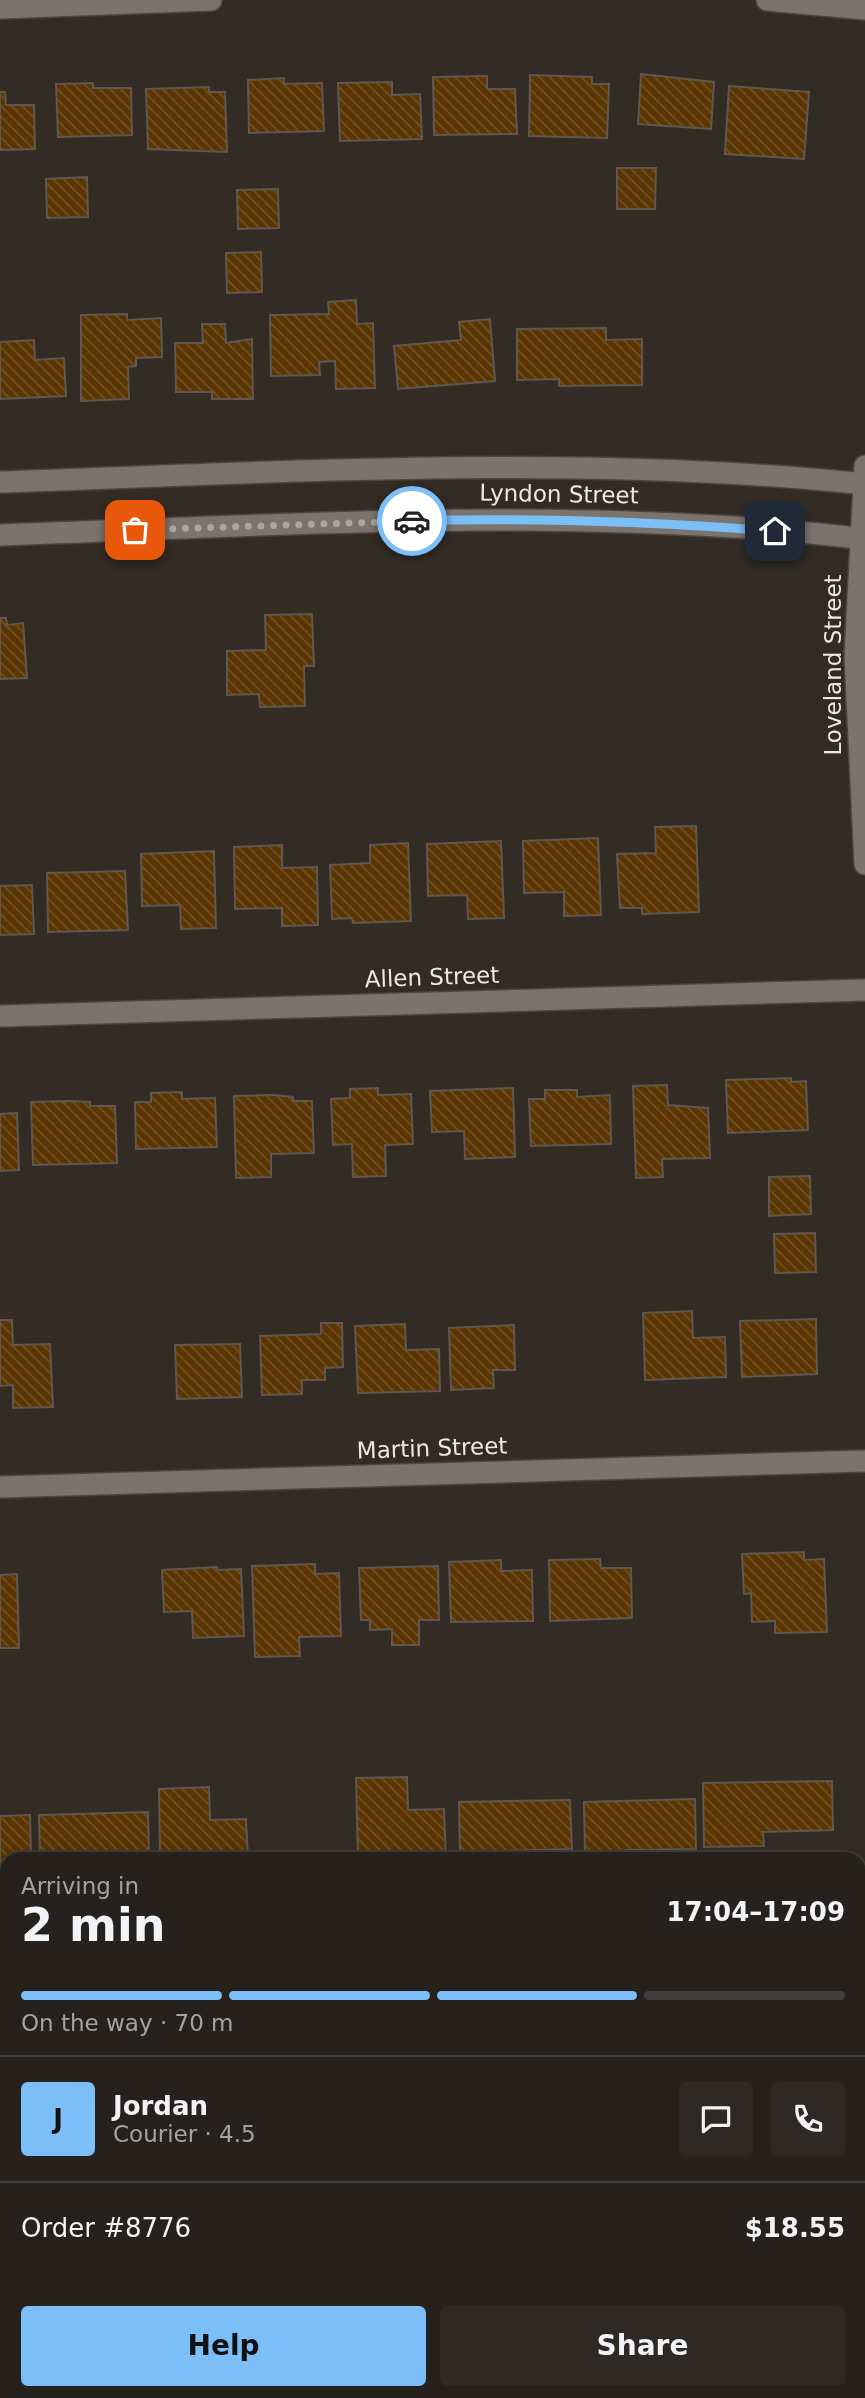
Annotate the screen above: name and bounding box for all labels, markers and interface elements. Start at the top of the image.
street label: Lyndon Street [479,480,639,508]
courier [377,486,447,556]
pin [105,500,165,560]
pin [745,501,805,561]
icon: car [393,502,431,540]
icon: bag [116,511,154,549]
icon: home [756,512,794,550]
street label: Loveland Street [820,574,846,756]
street label: Allen Street [364,962,500,992]
street label: Martin Street [356,1432,508,1464]
text: Arriving in [21,1873,139,1899]
text: 17:04–17:09 [666,1897,845,1927]
text: 2 min [21,1898,165,1952]
text: On the way · 70 m [21,2010,233,2036]
button: chat [679,2082,753,2156]
button: phone [771,2082,845,2156]
text: Jordan [113,2091,208,2121]
text: J [53,2104,63,2134]
text: Courier · 4.5 [113,2121,256,2147]
text: Order #8776 [21,2213,191,2243]
text: $18.55 [745,2213,845,2243]
button: Help [21,2306,426,2386]
button: Share [440,2306,845,2386]

